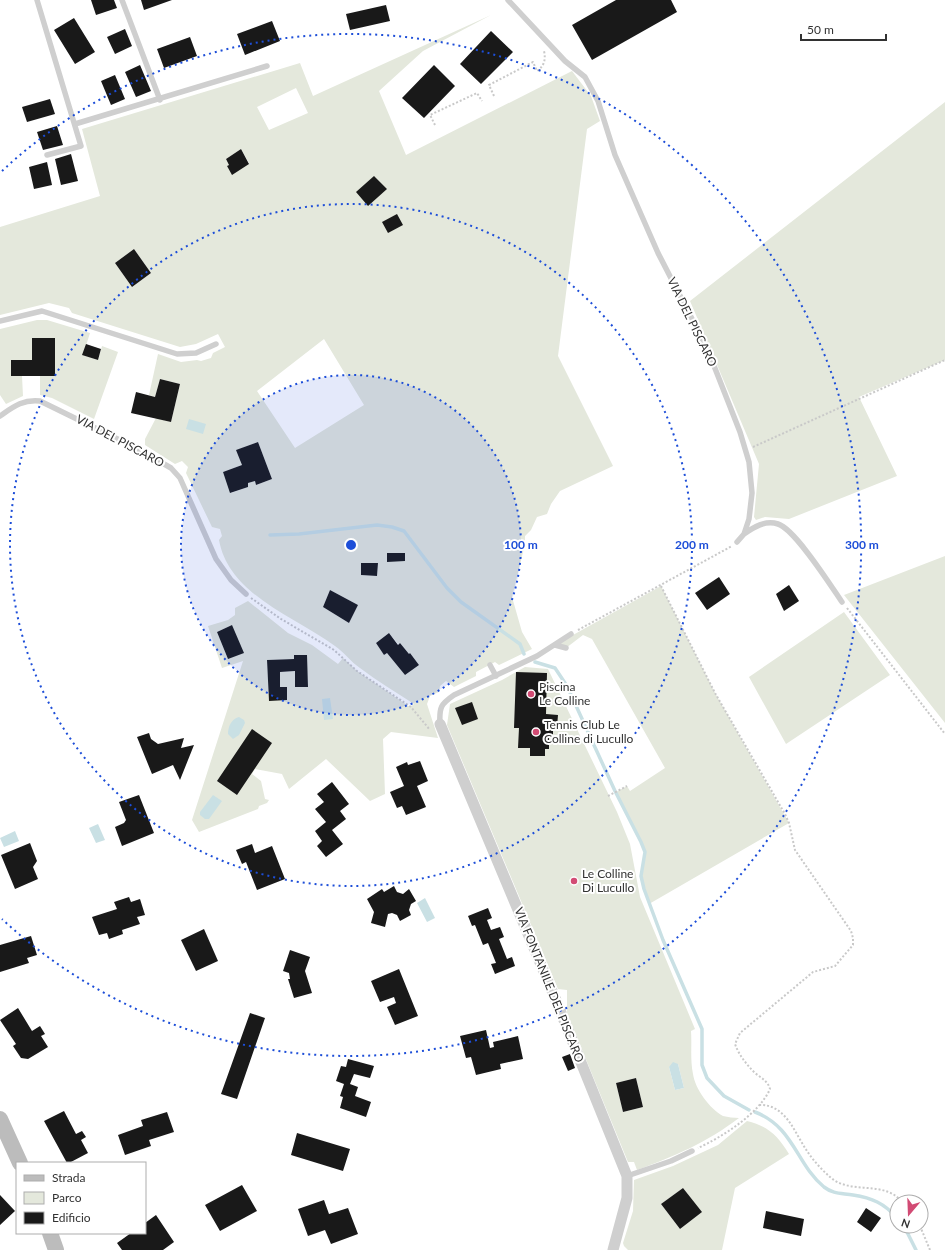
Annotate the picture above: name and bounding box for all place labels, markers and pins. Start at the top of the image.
centre of rings [344,538,358,552]
place label: Piscina Le Colline [539,679,590,708]
marker: Piscina Le Colline [526,689,536,699]
place label: Tennis Club Le Colline di Lucullo [544,717,634,746]
marker: Tennis Club Le Colline di Lucullo [531,727,541,737]
place label: Le Colline Di Lucullo [582,866,635,895]
marker: Le Colline Di Lucullo [569,876,579,886]

